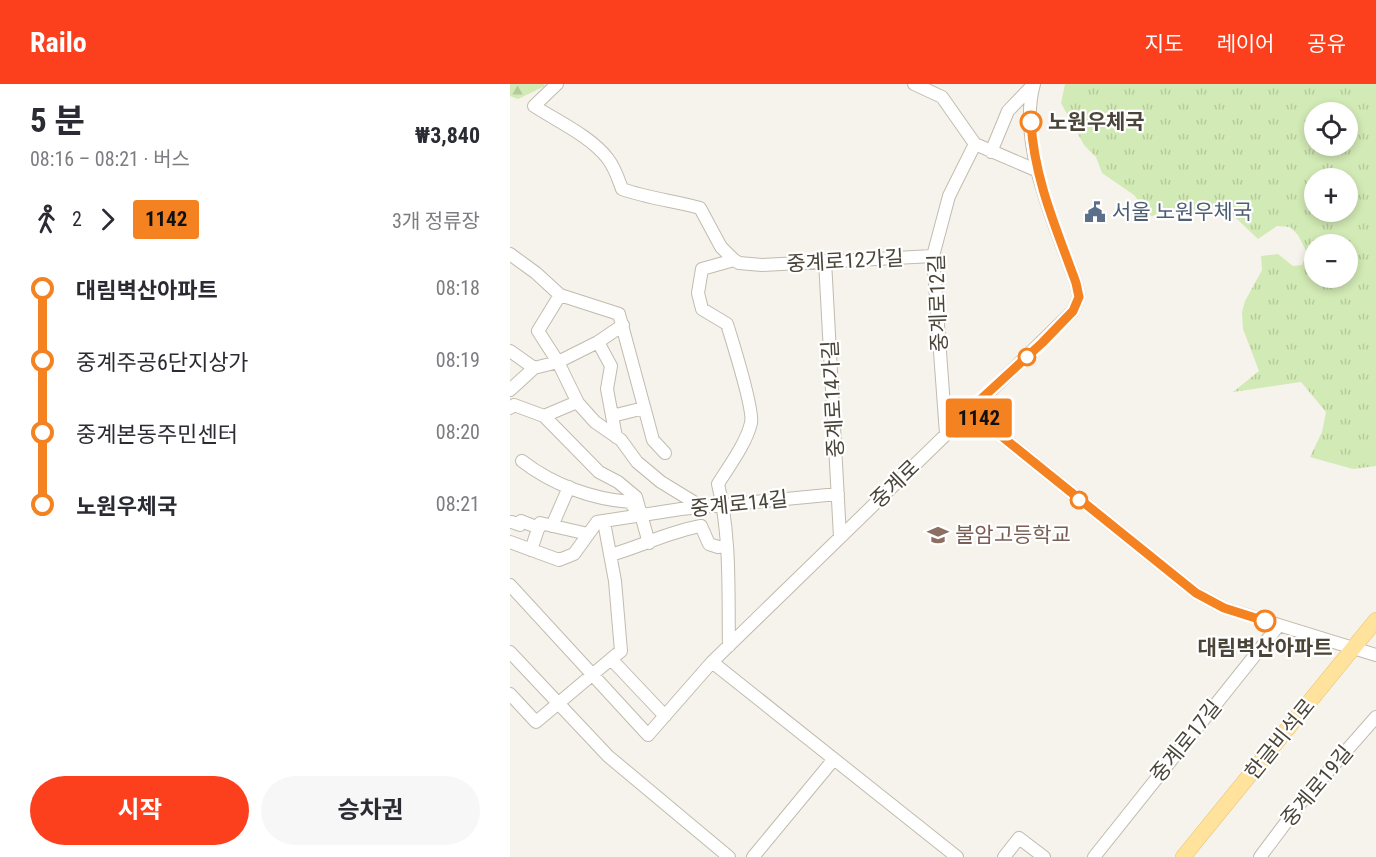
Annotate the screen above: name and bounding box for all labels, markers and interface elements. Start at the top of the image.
text: Railo [30,26,87,59]
text: 지도 [1145,32,1183,56]
text: 레이어 [1216,32,1274,56]
text: 공유 [1307,32,1346,56]
text: 5 분 [30,101,85,140]
map controls [1304,102,1358,288]
button: locate [1304,102,1358,156]
place label: 노원우체국 [1048,110,1145,134]
marker: 노원우체국 [1020,111,1042,133]
text: ₩3,840 [415,123,480,148]
text: 08:16 – 08:21 · 버스 [30,147,190,171]
button: + [1304,168,1358,222]
public building icon: 서울 노원우체국 [1083,200,1107,224]
place label: 서울 노원우체국 [1112,200,1252,224]
icon: walk [30,203,63,236]
icon: forward [91,203,124,236]
text: 2 [72,207,82,231]
text: 1142 [145,207,187,231]
text: 3개 정류장 [392,209,480,233]
button: − [1304,234,1358,288]
street label: 중계로12가길 [786,246,904,276]
street label: 중계로12길 [924,254,952,352]
text: 08:18 [436,276,480,300]
text: 대림벽산아파트 [76,278,218,303]
street label: 중계로14가길 [818,340,848,458]
text: 08:19 [436,348,480,372]
unlabelled marker [1018,348,1036,366]
text: 중계주공6단지상가 [76,350,249,375]
line badge: 1142 [937,398,1021,438]
text: 1142 [958,406,1000,430]
text: 08:20 [436,420,480,444]
text: 중계본동주민센터 [76,422,238,447]
street label: 중계로 [866,455,924,513]
street label: 중계로14길 [689,487,789,521]
unlabelled marker [1070,491,1088,509]
text: 08:21 [436,492,480,516]
text: 노원우체국 [76,494,177,519]
school or university icon: 불암고등학교 [926,523,950,547]
place label: 불암고등학교 [955,523,1071,547]
marker: 대림벽산아파트 [1254,610,1276,632]
place label: 대림벽산아파트 [1197,636,1333,660]
street label: 한글비석로 [1240,694,1320,784]
street label: 중계로17길 [1146,695,1226,787]
street label: 중계로19길 [1276,741,1358,831]
button: 시작 [30,776,249,845]
button: 승차권 [261,776,480,845]

